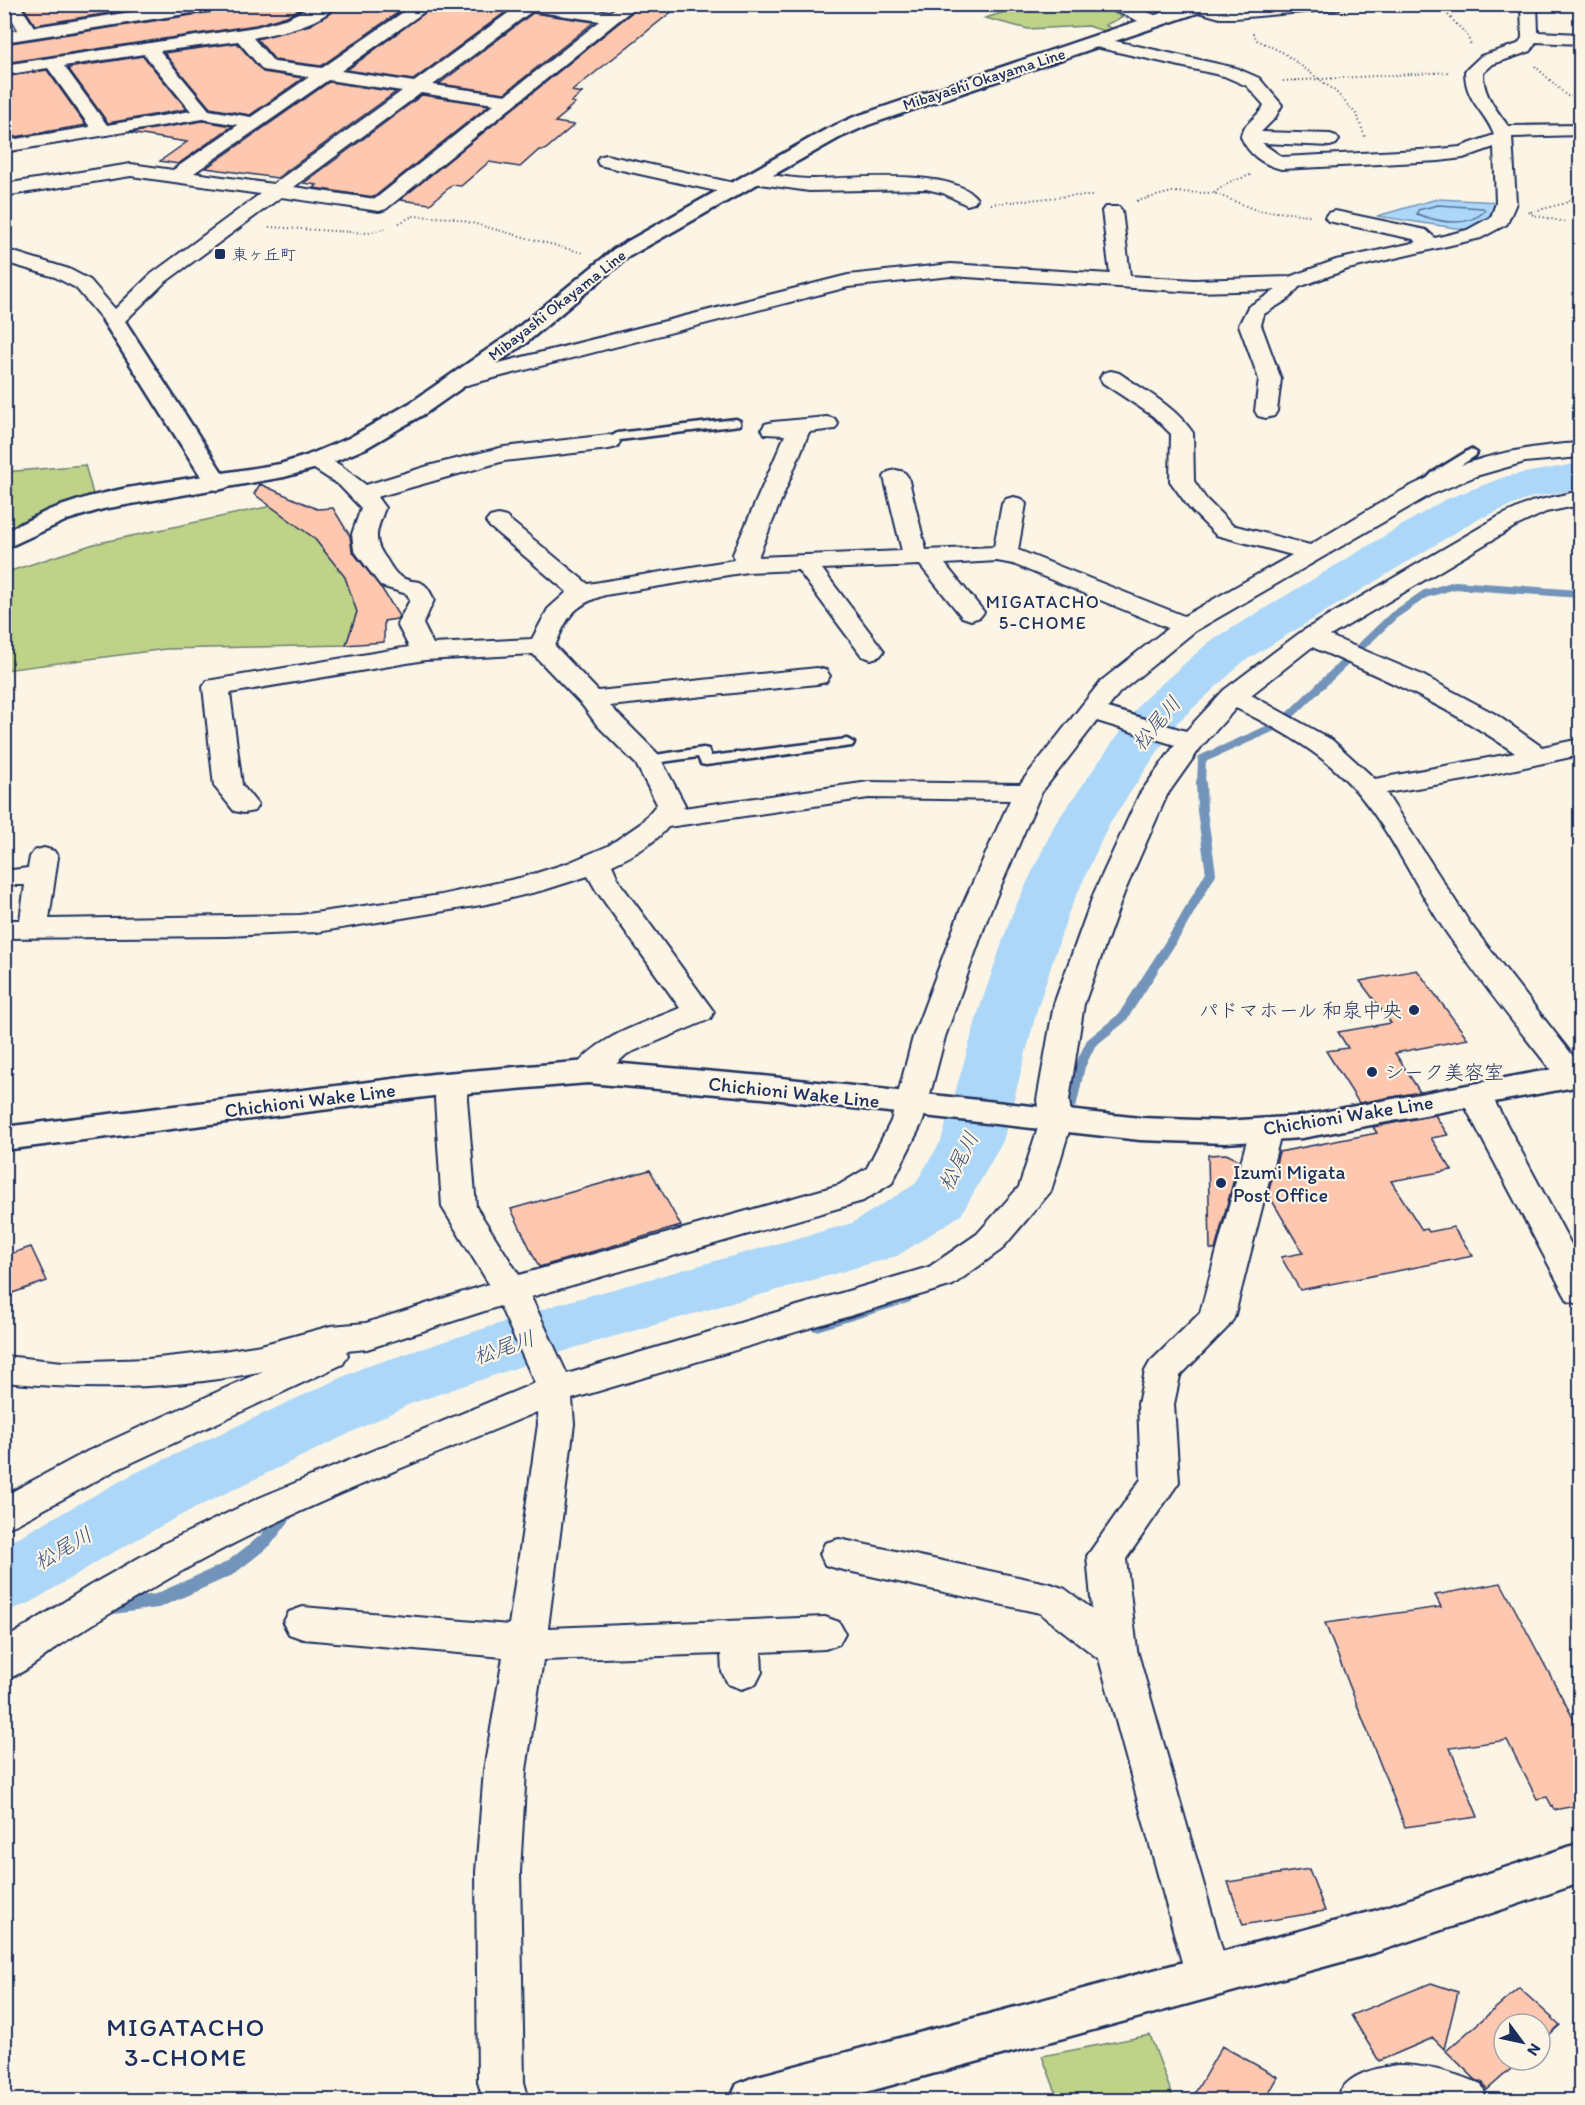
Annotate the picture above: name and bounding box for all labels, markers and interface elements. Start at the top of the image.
street label: Mibayashi Okayama Line [900,44,1068,114]
place label: 東ヶ丘町 [232,245,296,264]
street label: Mibayashi Okayama Line [484,245,630,365]
marker: 東ヶ丘町 [213,247,227,261]
district label: MIGATACHO 5-CHOME [986,591,1100,634]
water label: 松尾川 [1126,691,1186,755]
place label: パドマホール 和泉中央 [1199,998,1402,1022]
marker: パドマホール 和泉中央 [1407,1003,1421,1017]
place label: シーク美容室 [1384,1060,1504,1084]
marker: シーク美容室 [1365,1065,1379,1079]
street label: Chichioni Wake Line [707,1071,881,1113]
street label: Chichioni Wake Line [223,1078,397,1122]
street label: Chichioni Wake Line [1261,1090,1435,1140]
water label: 松尾川 [933,1127,983,1195]
place label: Izumi Migata Post Office [1233,1160,1345,1207]
marker: Izumi Migata Post Office [1214,1176,1228,1190]
water label: 松尾川 [470,1325,538,1369]
water label: 松尾川 [29,1521,97,1575]
district label: MIGATACHO 3-CHOME [106,2011,266,2073]
north arrow [1492,2012,1552,2072]
text: N [1523,2040,1545,2060]

